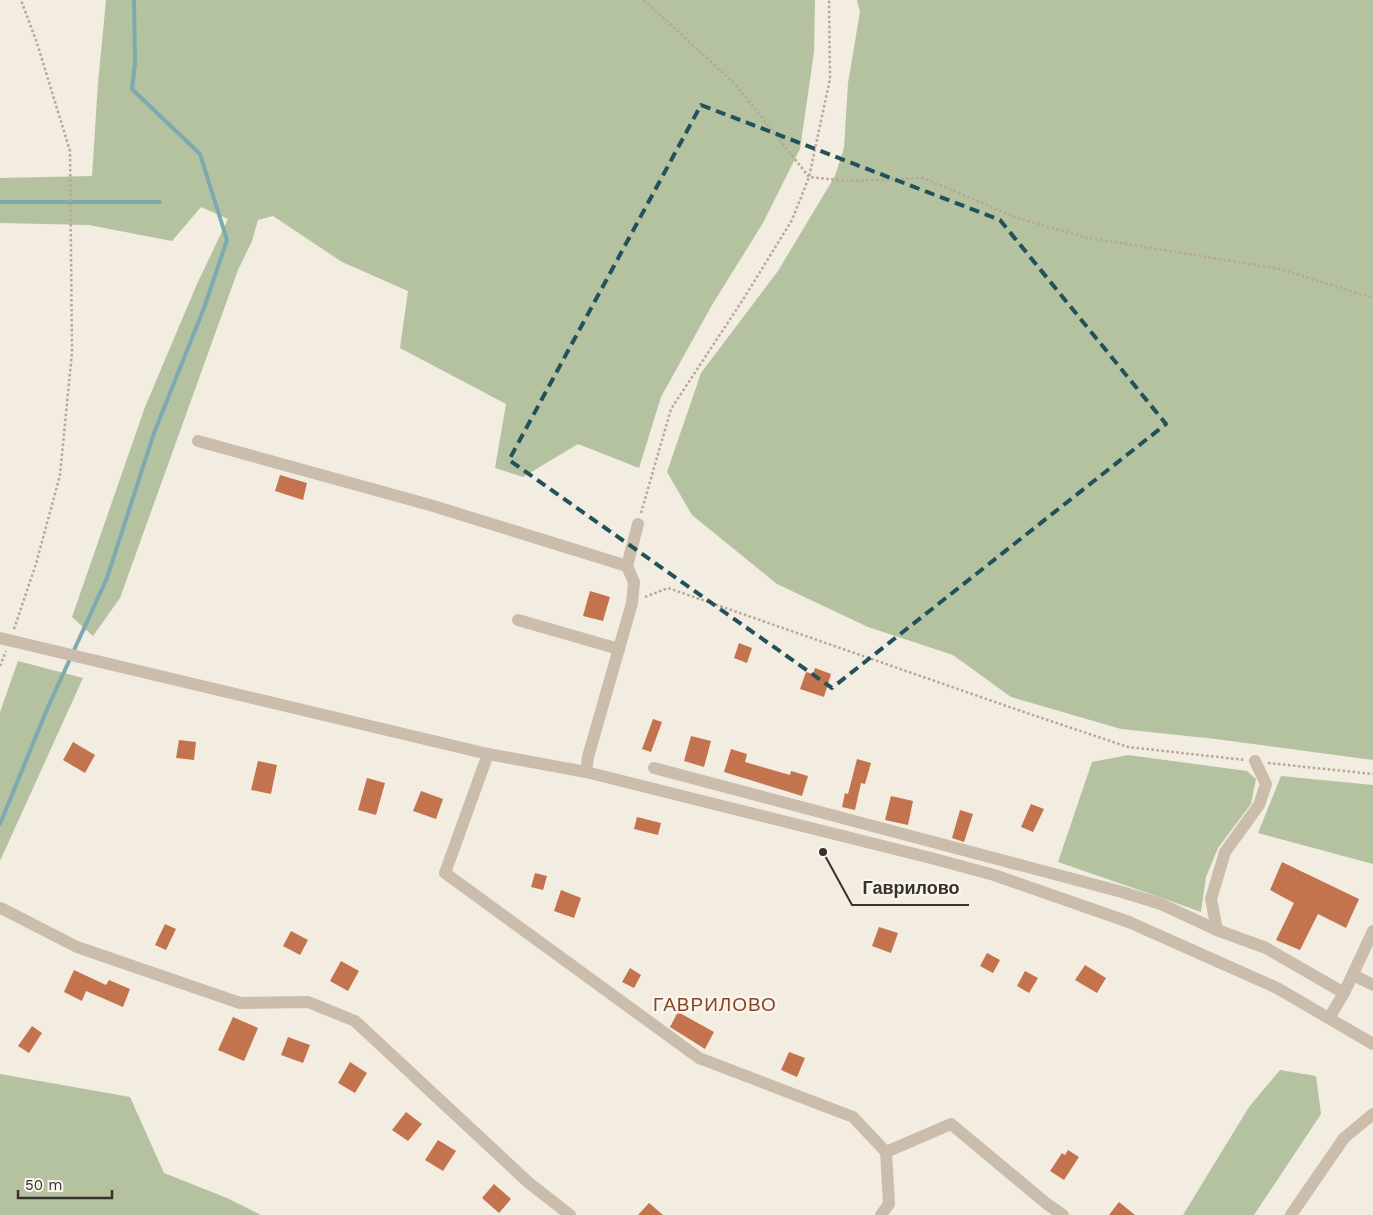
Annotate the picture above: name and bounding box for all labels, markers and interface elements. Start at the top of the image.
callout: Гаврилово [852,872,969,905]
text: Гаврилово [862,877,960,898]
district label: ГАВРИЛОВО [653,993,777,1016]
scale bar [18,1168,111,1200]
text: 50 m [25,1176,62,1194]

